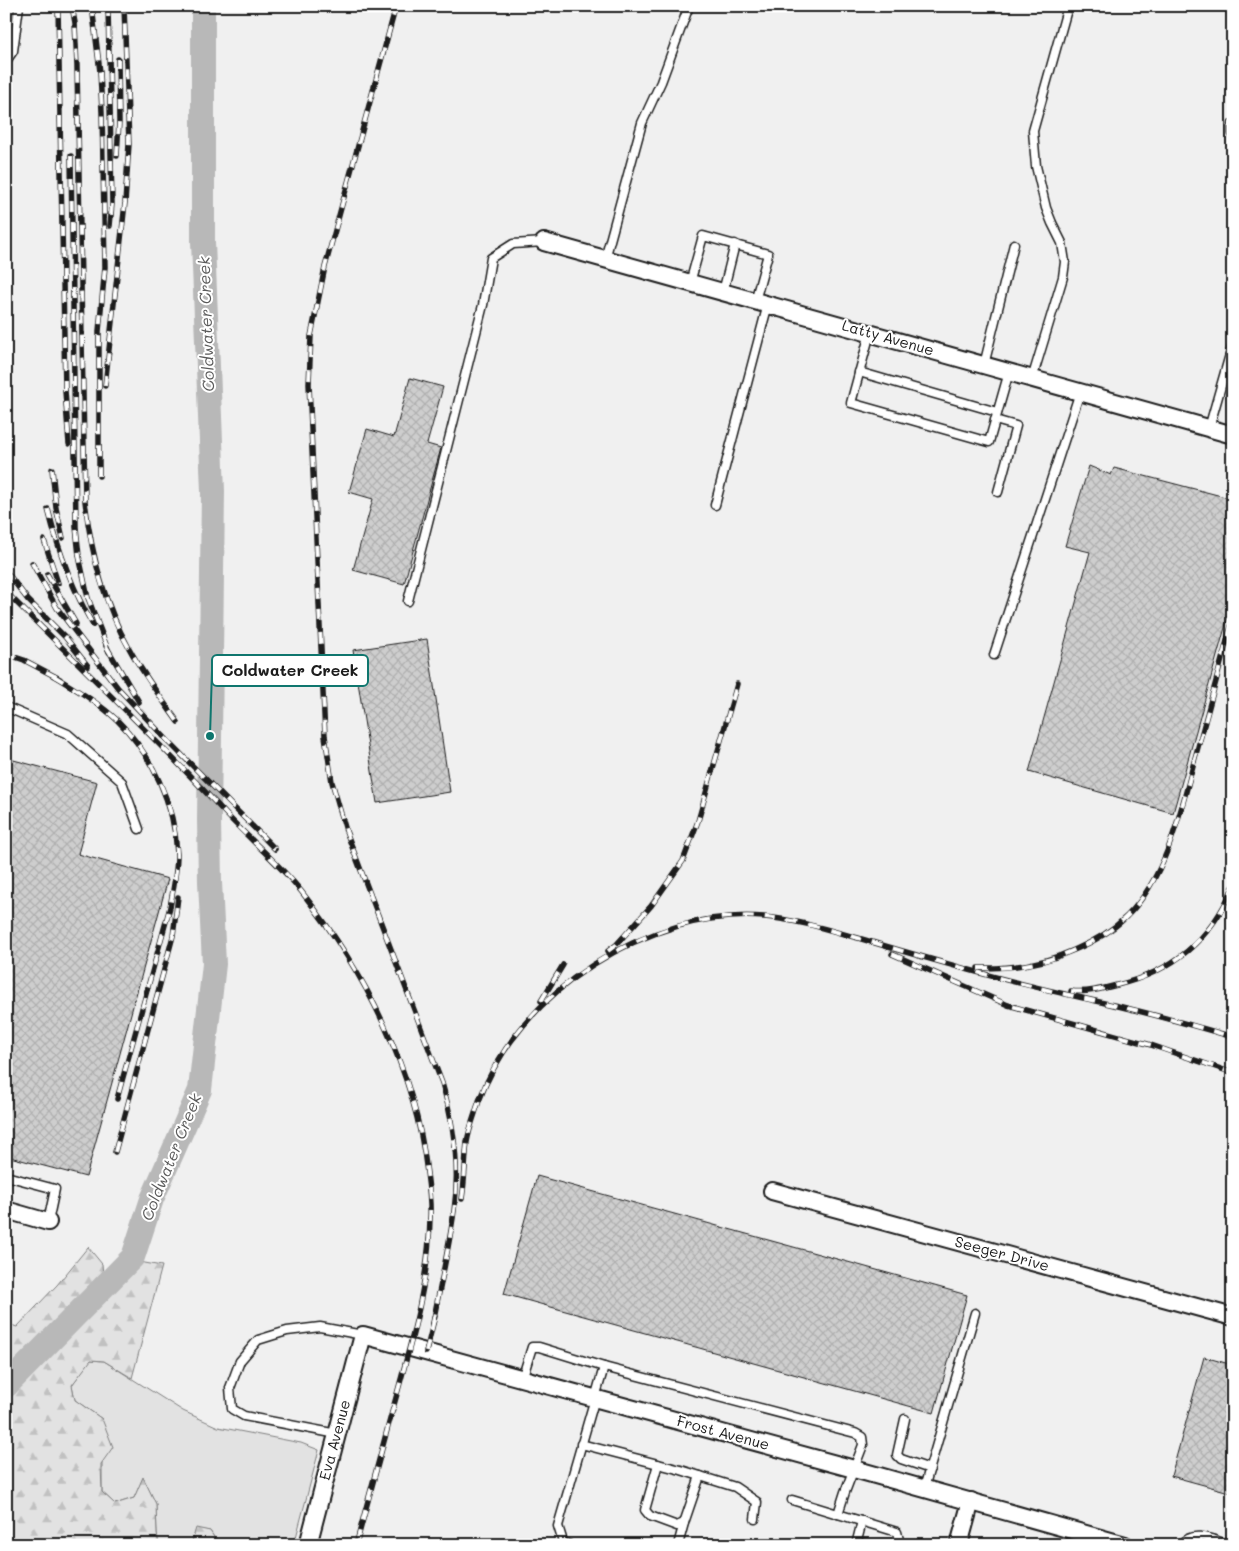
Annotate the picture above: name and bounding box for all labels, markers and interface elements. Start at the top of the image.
water label: Coldwater Creek [193,256,218,392]
street label: Latty Avenue [840,314,937,360]
callout: Coldwater Creek [212,655,368,686]
text: Coldwater Creek [222,659,358,680]
water label: Coldwater Creek [135,1090,206,1223]
street label: Seeger Drive [953,1231,1052,1275]
street label: Eva Avenue [314,1397,354,1482]
street label: Frost Avenue [675,1410,772,1454]

